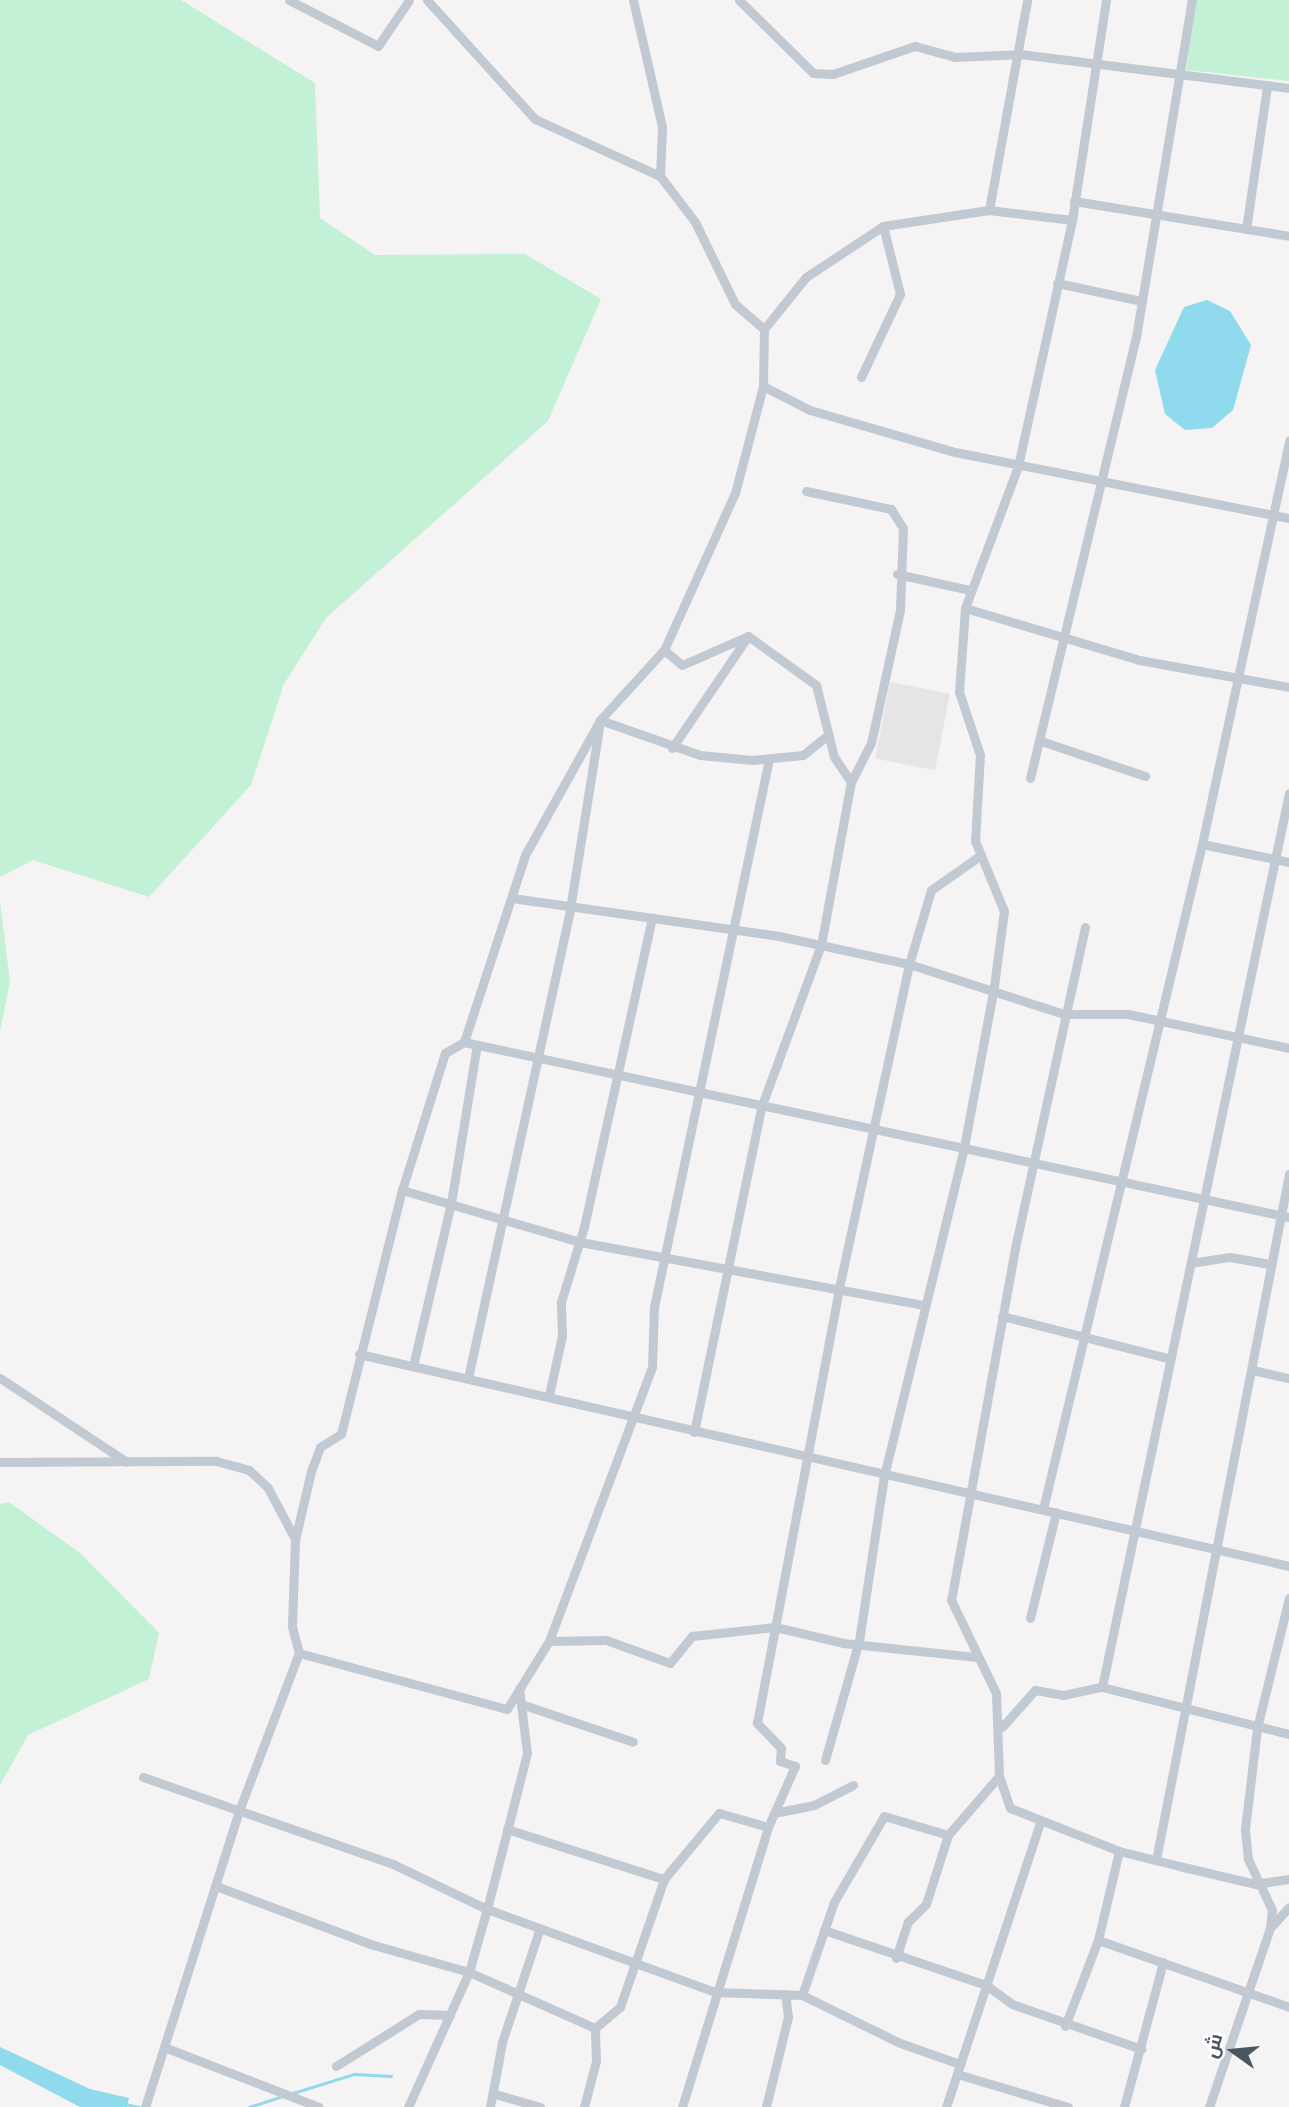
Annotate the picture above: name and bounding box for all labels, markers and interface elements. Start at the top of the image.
north arrow [1198,2016,1268,2086]
text: ش [1198,2031,1227,2060]

